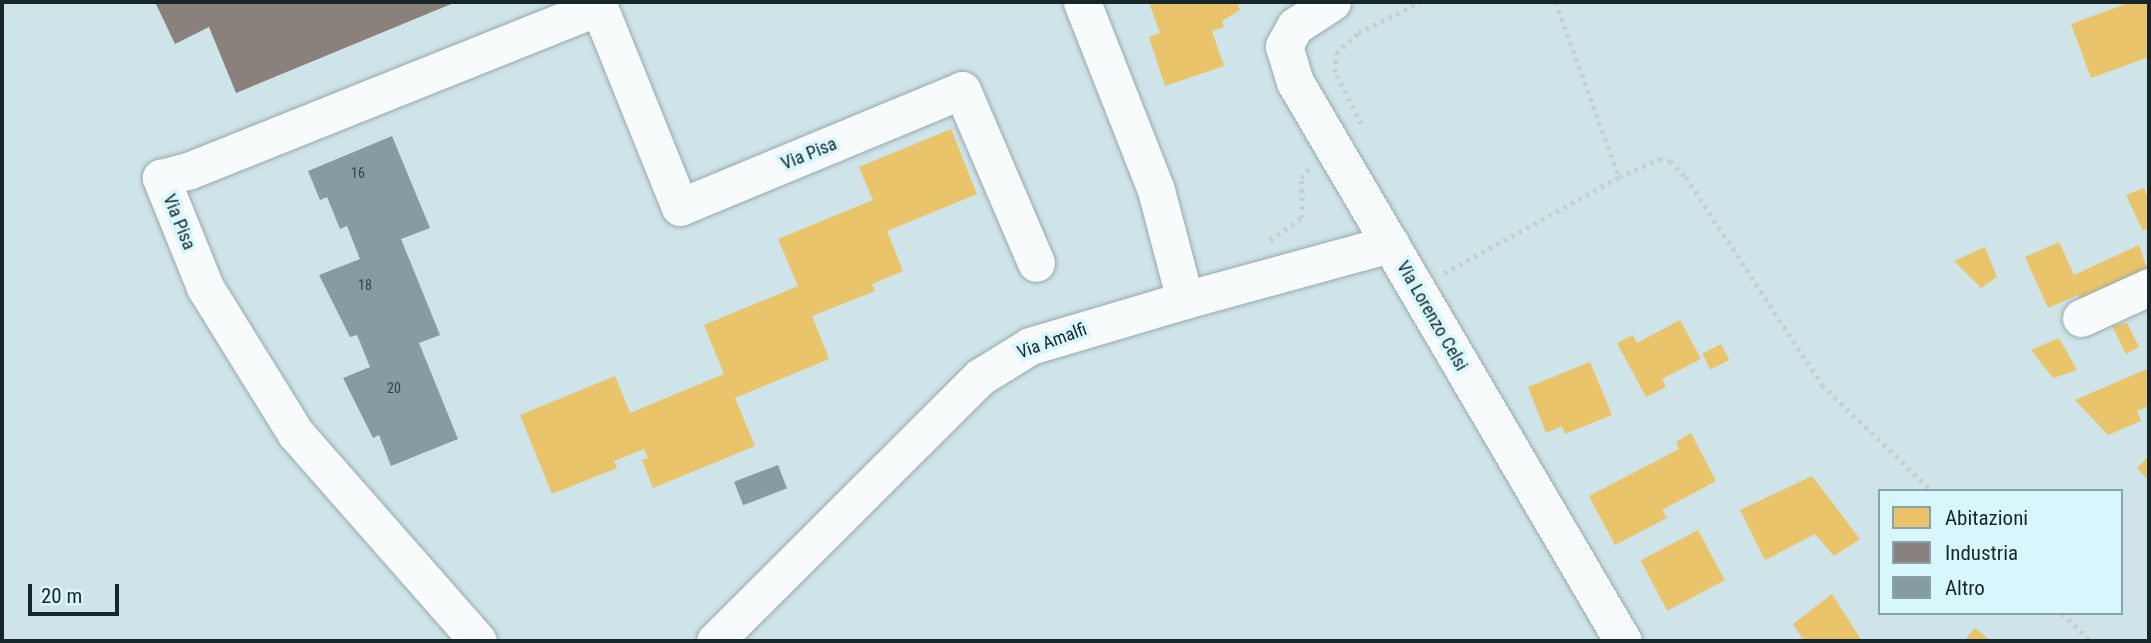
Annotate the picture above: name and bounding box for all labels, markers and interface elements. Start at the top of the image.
street label: Via Pisa [778,133,840,175]
house number: 16 [351,165,365,181]
street label: Via Pisa [158,191,200,253]
street label: Via Lorenzo Celsi [1392,257,1472,375]
house number: 18 [358,277,372,293]
street label: Via Amalfi [1014,318,1090,364]
house number: 20 [387,380,401,396]
legend [1878,489,2123,615]
text: Abitazioni [1945,506,2028,530]
text: Industria [1945,541,2018,565]
scale bar [32,570,122,614]
text: Altro [1945,576,1985,600]
text: 20 m [41,584,82,608]

